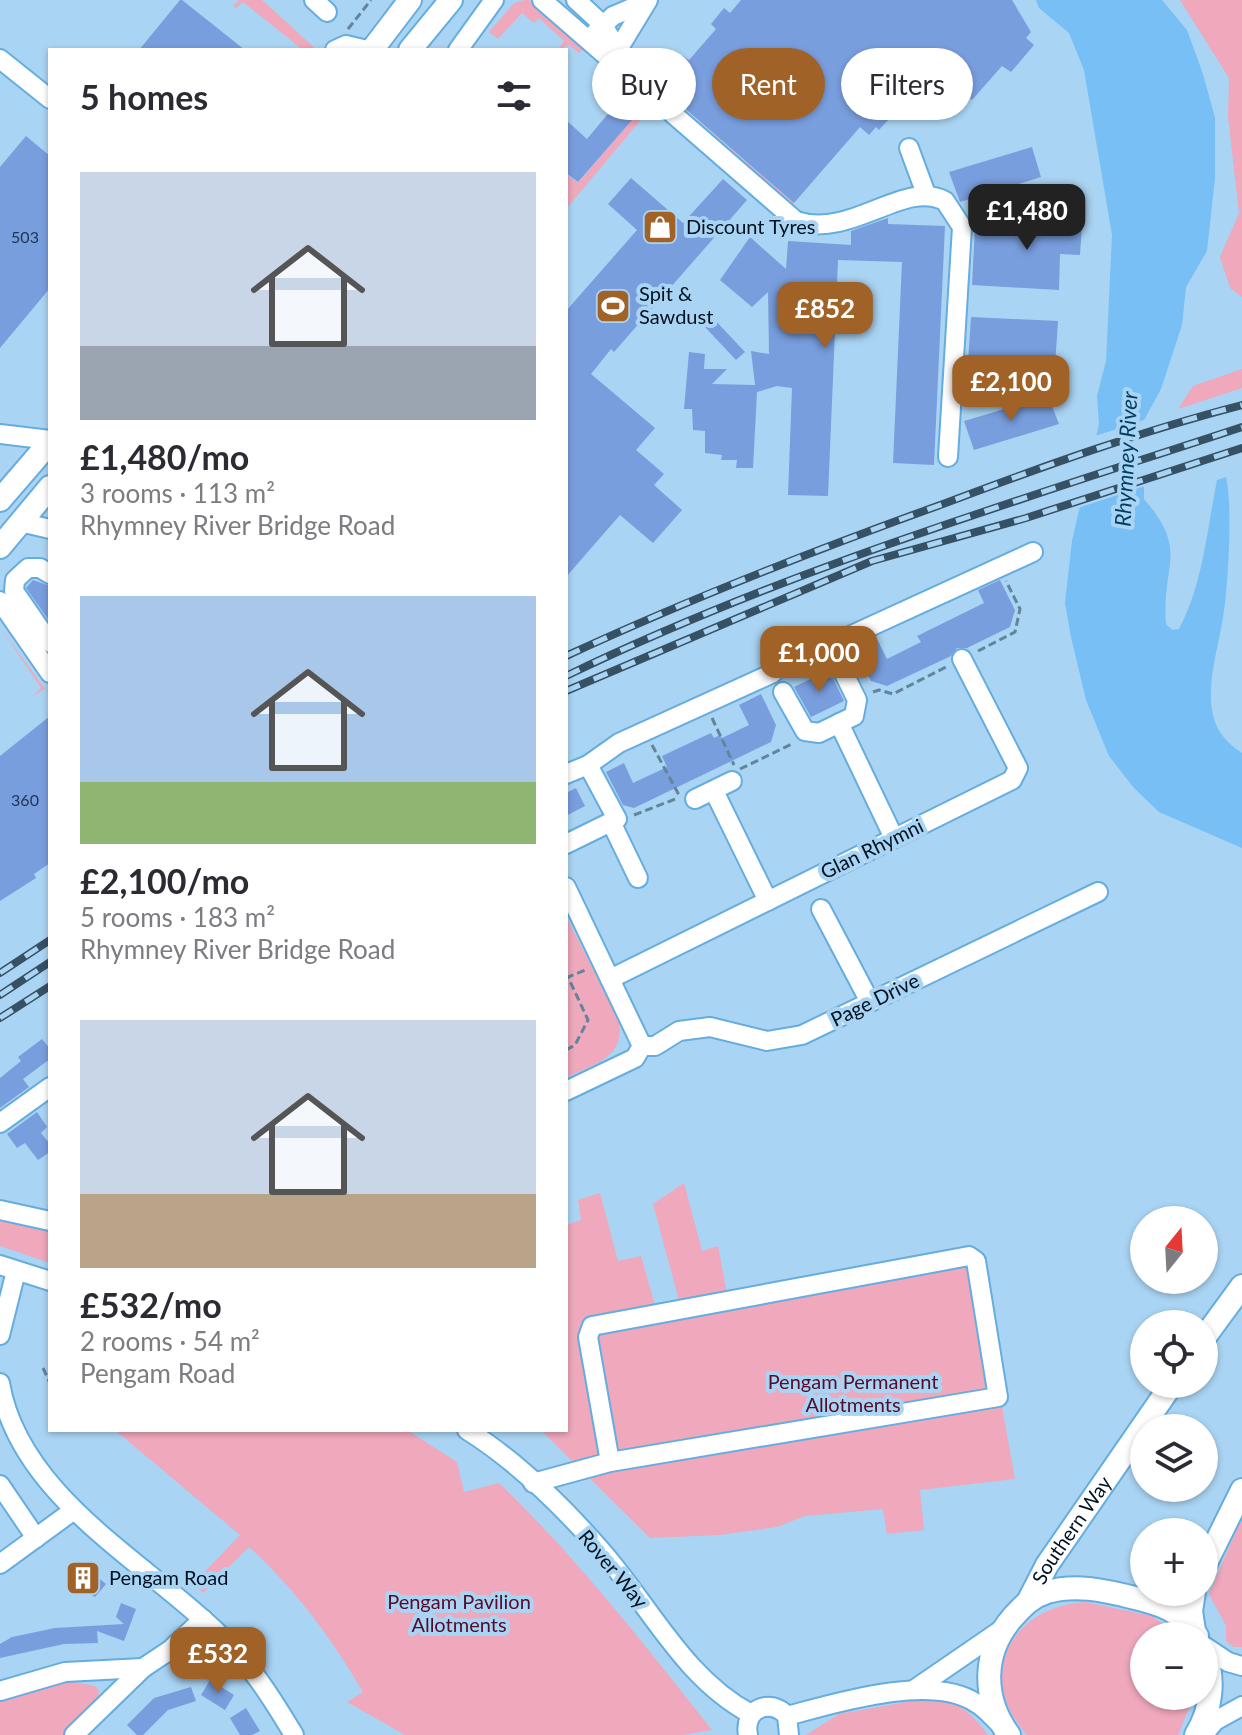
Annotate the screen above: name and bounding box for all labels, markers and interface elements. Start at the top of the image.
chip: Buy [592,48,696,120]
chip: Rent [712,48,825,120]
chip: Filters [841,48,973,120]
icon: filters [492,74,536,118]
text: 5 homes [80,76,208,117]
pin: £1,480 [962,184,1092,252]
text: £1,480 [986,194,1068,226]
shop icon: Discount Tyres [641,208,679,246]
place label: Discount Tyres [686,214,816,238]
icon: home [236,224,380,368]
house number: 503 [11,227,39,246]
place label: Spit & Sawdust [639,281,713,328]
pin: £852 [778,282,872,350]
sports icon: Spit & Sawdust [594,287,632,325]
text: £852 [795,292,855,324]
pin: £2,100 [946,355,1076,423]
text: £2,100 [970,365,1052,397]
water label: Rhymney River [1108,390,1143,527]
text: £1,480/mo [80,436,249,477]
text: 3 rooms · 113 m² [80,477,275,509]
text: Rhymney River Bridge Road [80,509,395,541]
pin: £1,000 [754,626,884,694]
text: £1,000 [778,636,860,668]
icon: home [236,648,380,792]
house number: 360 [11,790,39,809]
street label: Glan Rhymni [816,813,927,883]
text: £2,100/mo [80,860,249,901]
text: 5 rooms · 183 m² [80,901,275,933]
text: Rhymney River Bridge Road [80,933,395,965]
street label: Page Drive [827,967,923,1031]
icon: home [236,1072,380,1216]
north arrow [1130,1206,1218,1294]
map controls [1130,1206,1218,1710]
text: £532/mo [80,1284,222,1325]
button: locate [1130,1310,1218,1398]
text: 2 rooms · 54 m² [80,1325,260,1357]
text: Pengam Road [80,1357,235,1389]
park label: Pengam Permanent Allotments [768,1369,938,1416]
button: layers [1130,1414,1218,1502]
street label: Southern Way [1026,1470,1116,1588]
button: + [1130,1518,1218,1606]
street label: Rover Way [574,1524,654,1613]
building icon: Pengam Road [64,1559,102,1597]
place label: Pengam Road [109,1565,228,1589]
park label: Pengam Pavilion Allotments [387,1589,531,1636]
button: − [1130,1622,1218,1710]
pin: £532 [171,1627,265,1695]
text: £532 [188,1637,248,1669]

